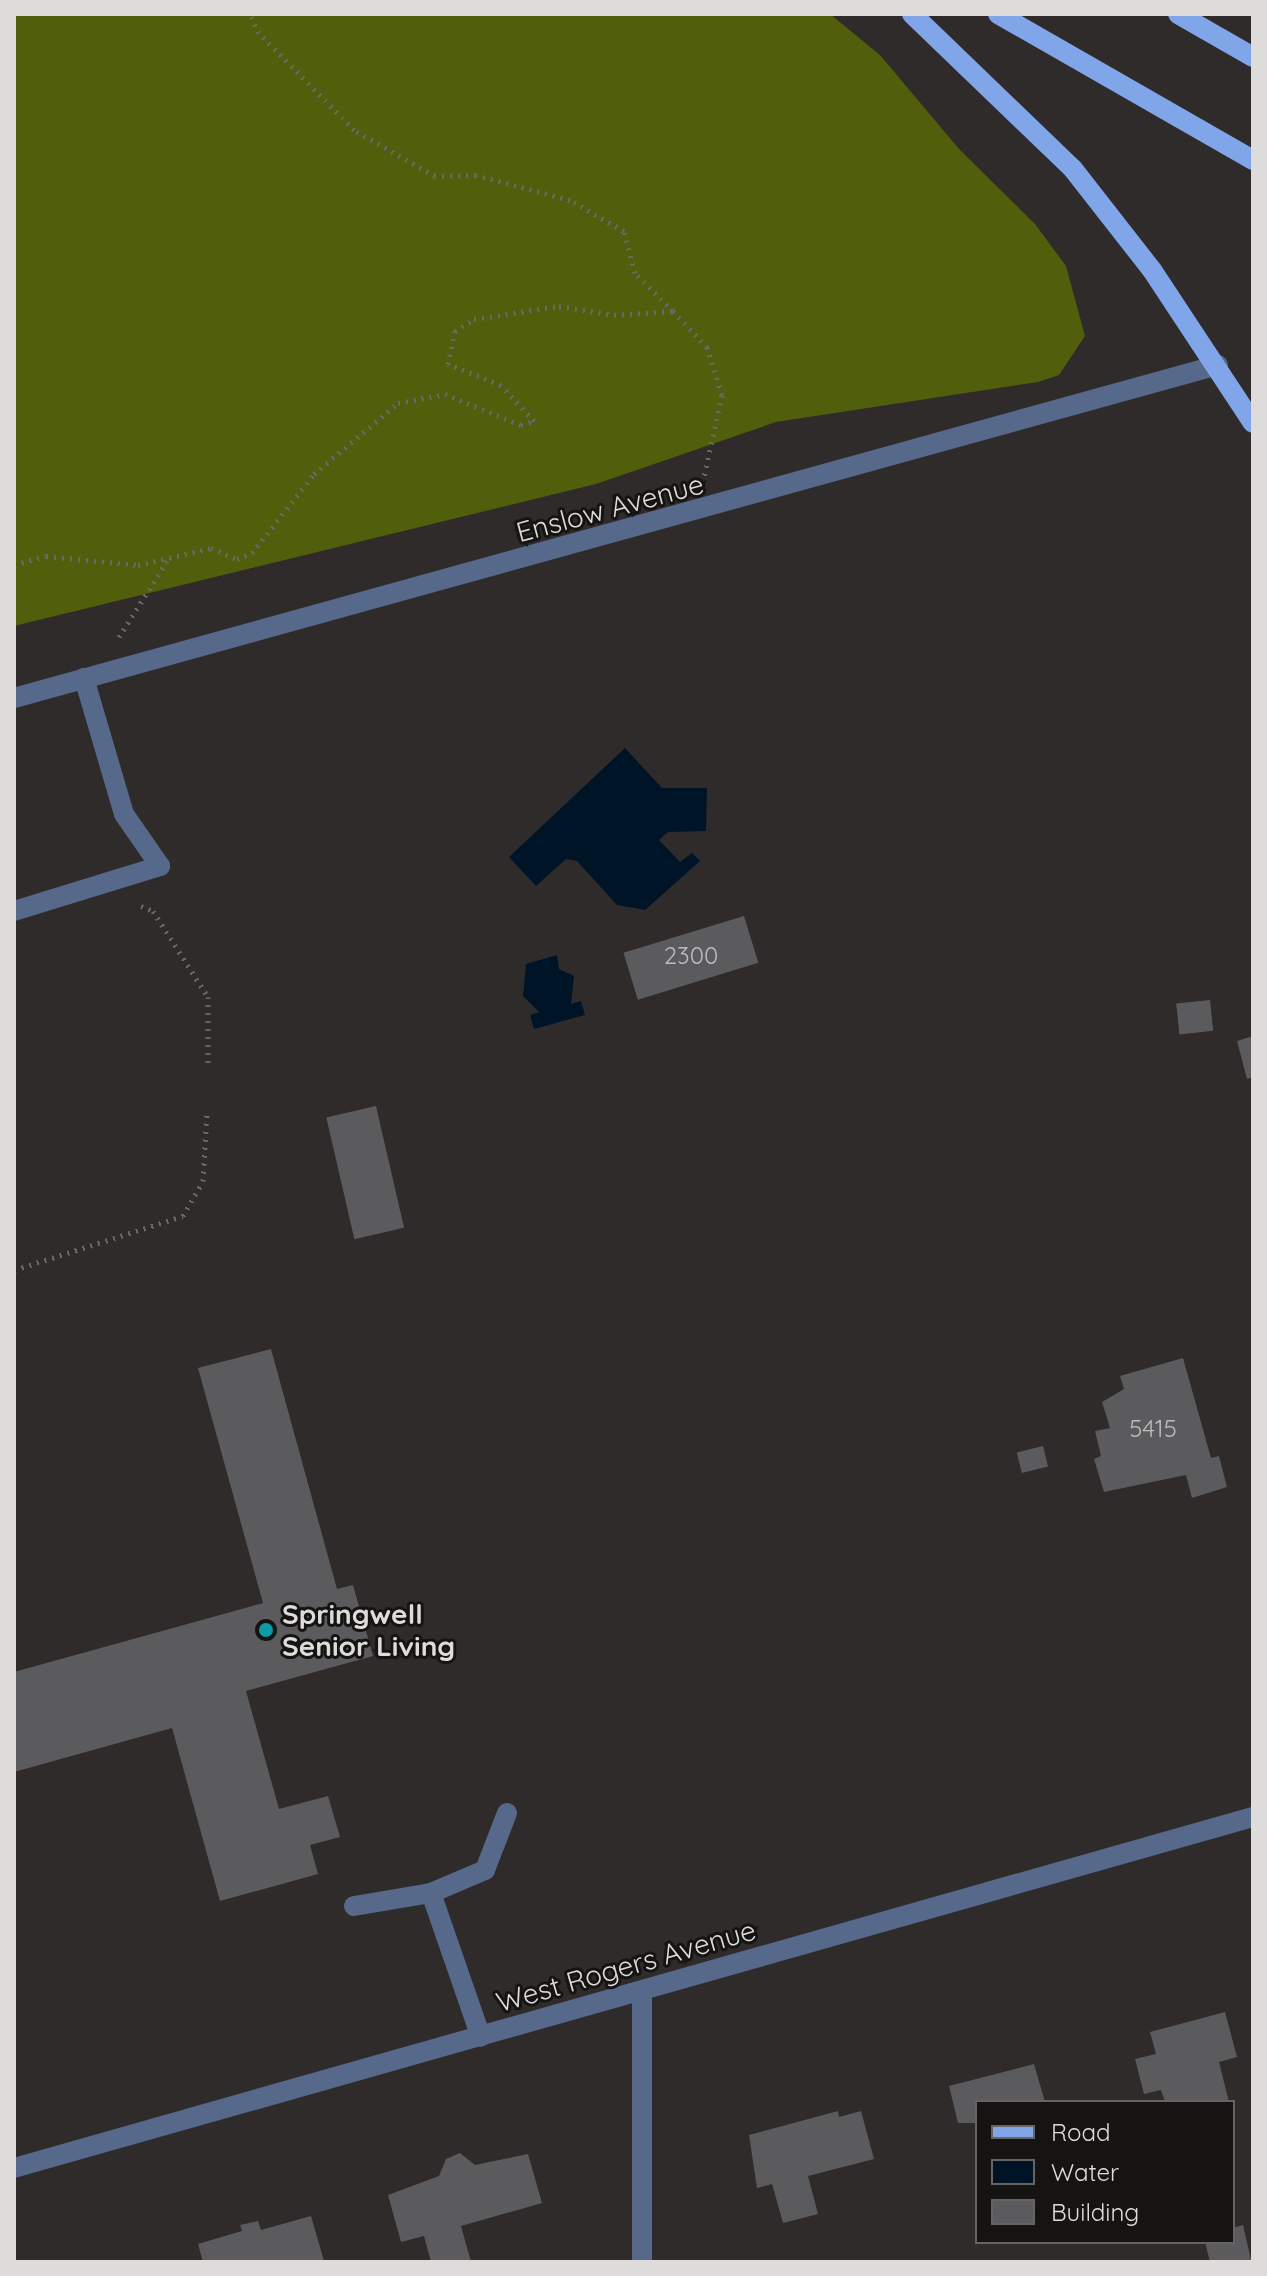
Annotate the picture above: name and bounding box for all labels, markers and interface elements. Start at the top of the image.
street label: Enslow Avenue [513,467,707,549]
house number: 2300 [664,942,718,970]
house number: 5415 [1129,1415,1177,1443]
place label: Springwell Senior Living [282,1597,455,1663]
marker: Springwell Senior Living [257,1621,275,1639]
street label: West Rogers Avenue [492,1913,760,2019]
legend [975,2100,1235,2244]
text: Road [1051,2117,1111,2147]
text: Water [1051,2157,1119,2187]
text: Building [1051,2197,1139,2227]

